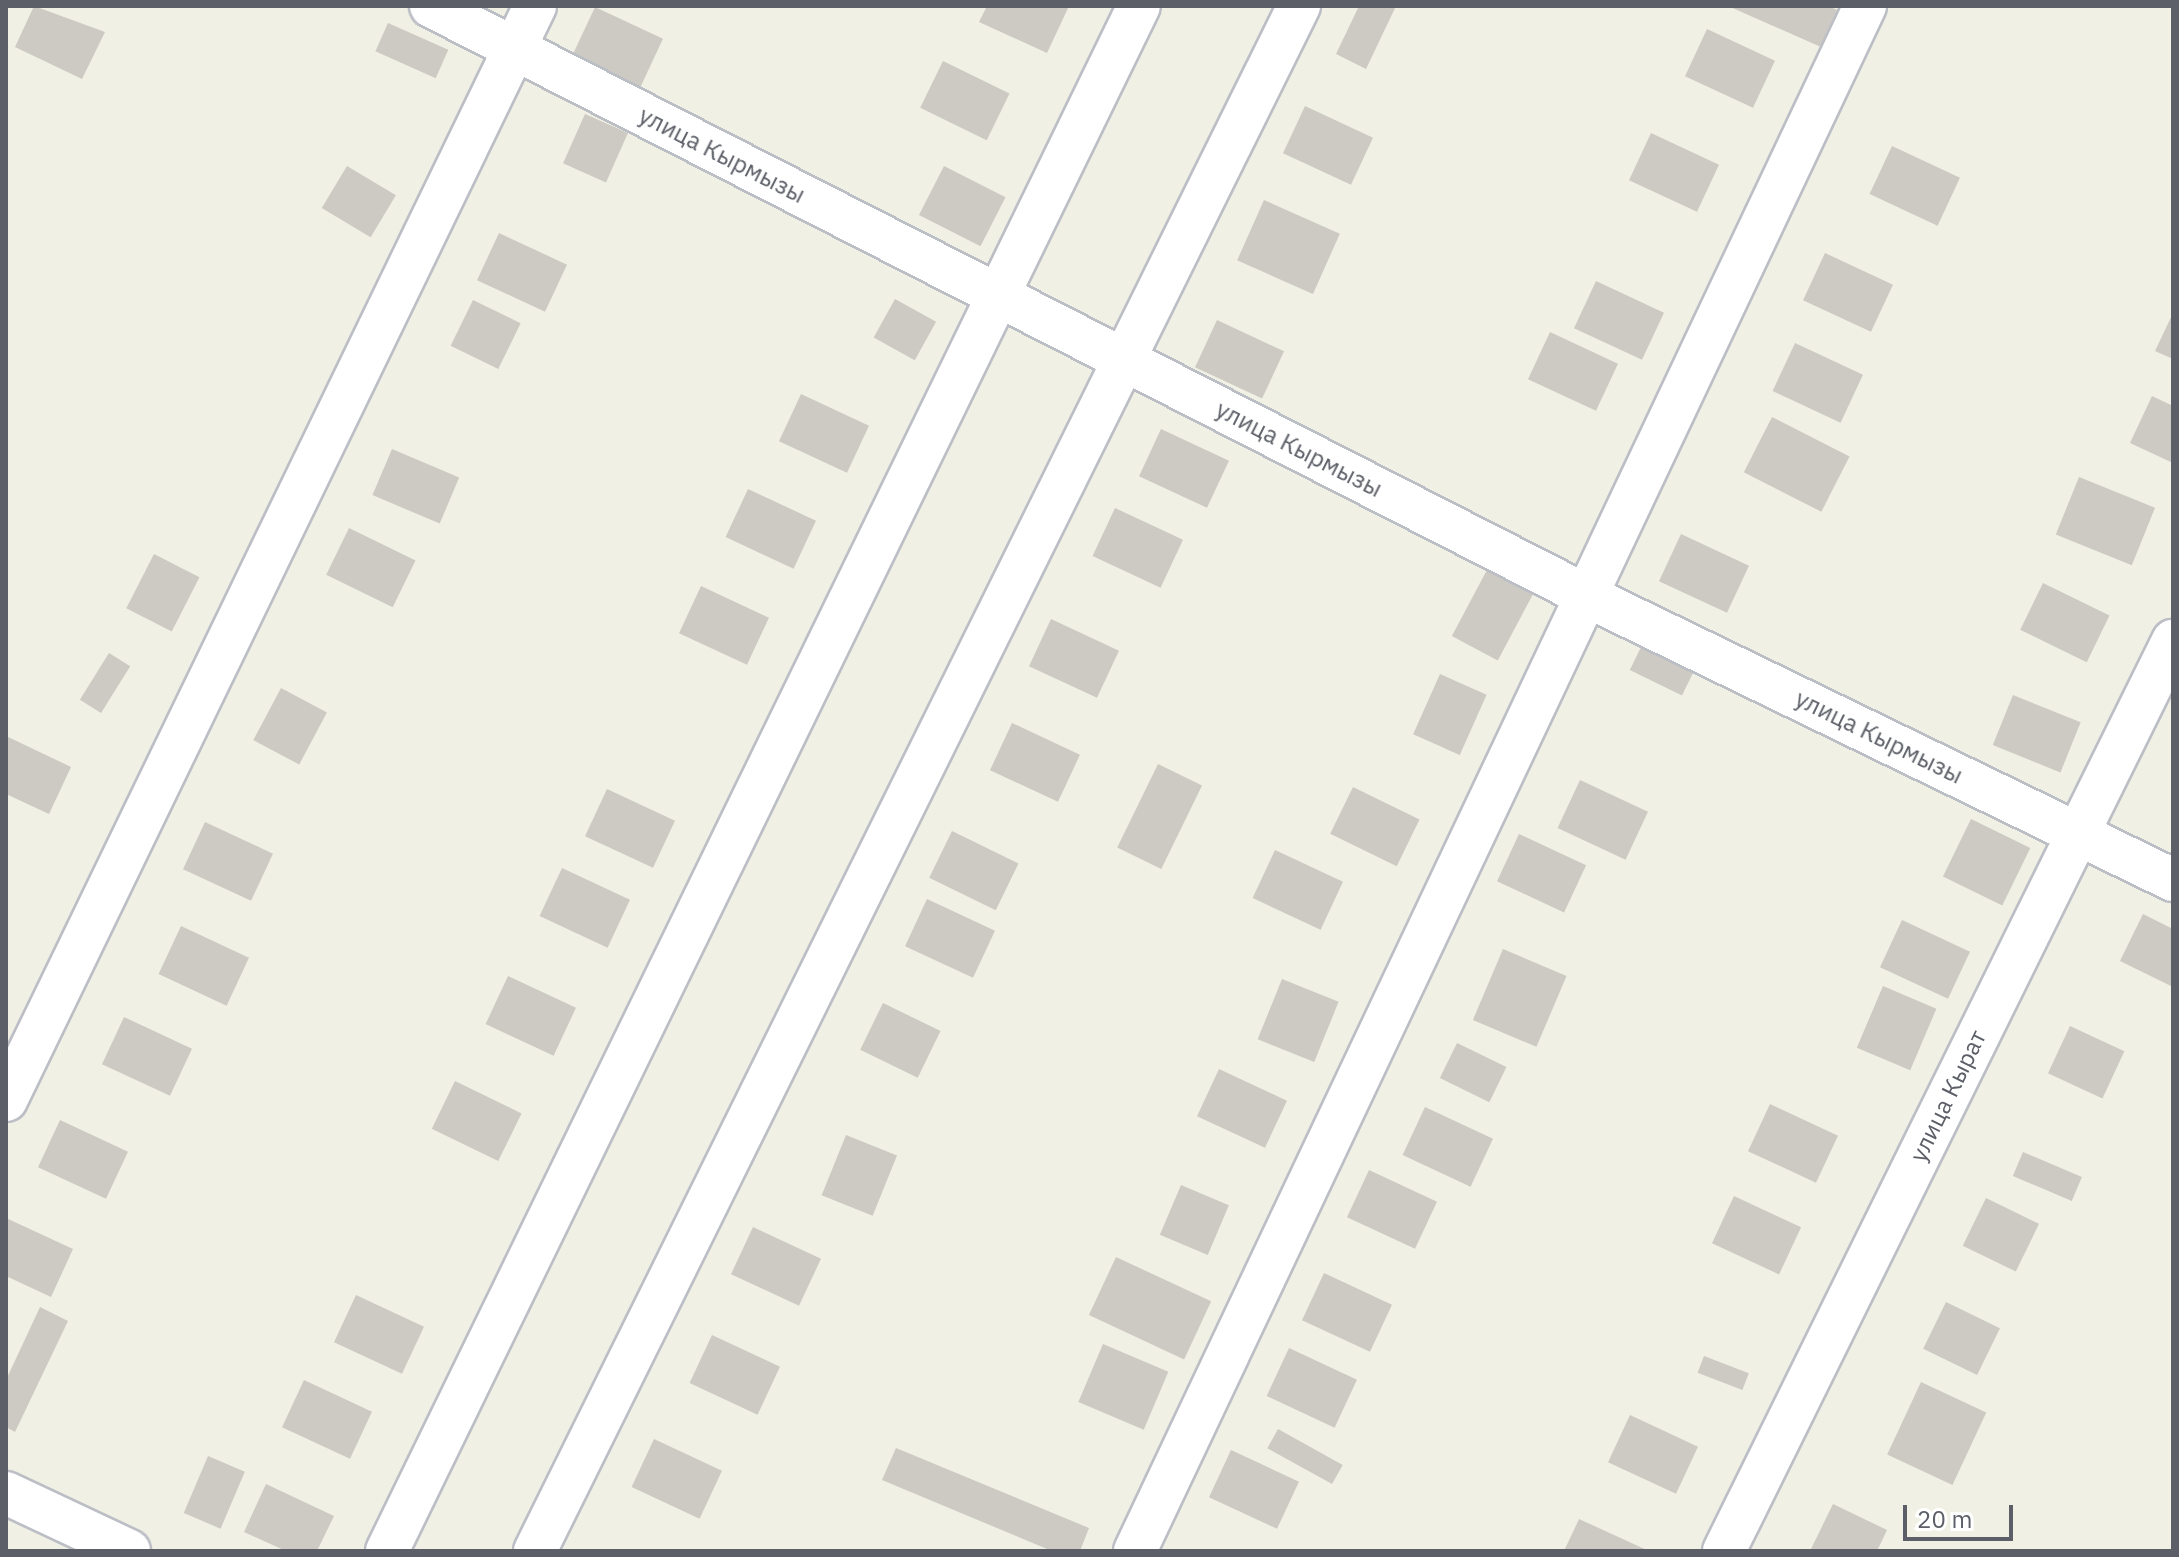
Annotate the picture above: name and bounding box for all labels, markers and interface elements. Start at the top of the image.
street label: улица Кырмызы [634,101,810,209]
street label: улица Кырмызы [1211,395,1387,503]
street label: улица Кырмызы [1791,684,1967,790]
street label: улица Кырат [1904,1026,1992,1166]
scale bar [1907,1489,2017,1539]
text: 20 m [1917,1503,1972,1535]

